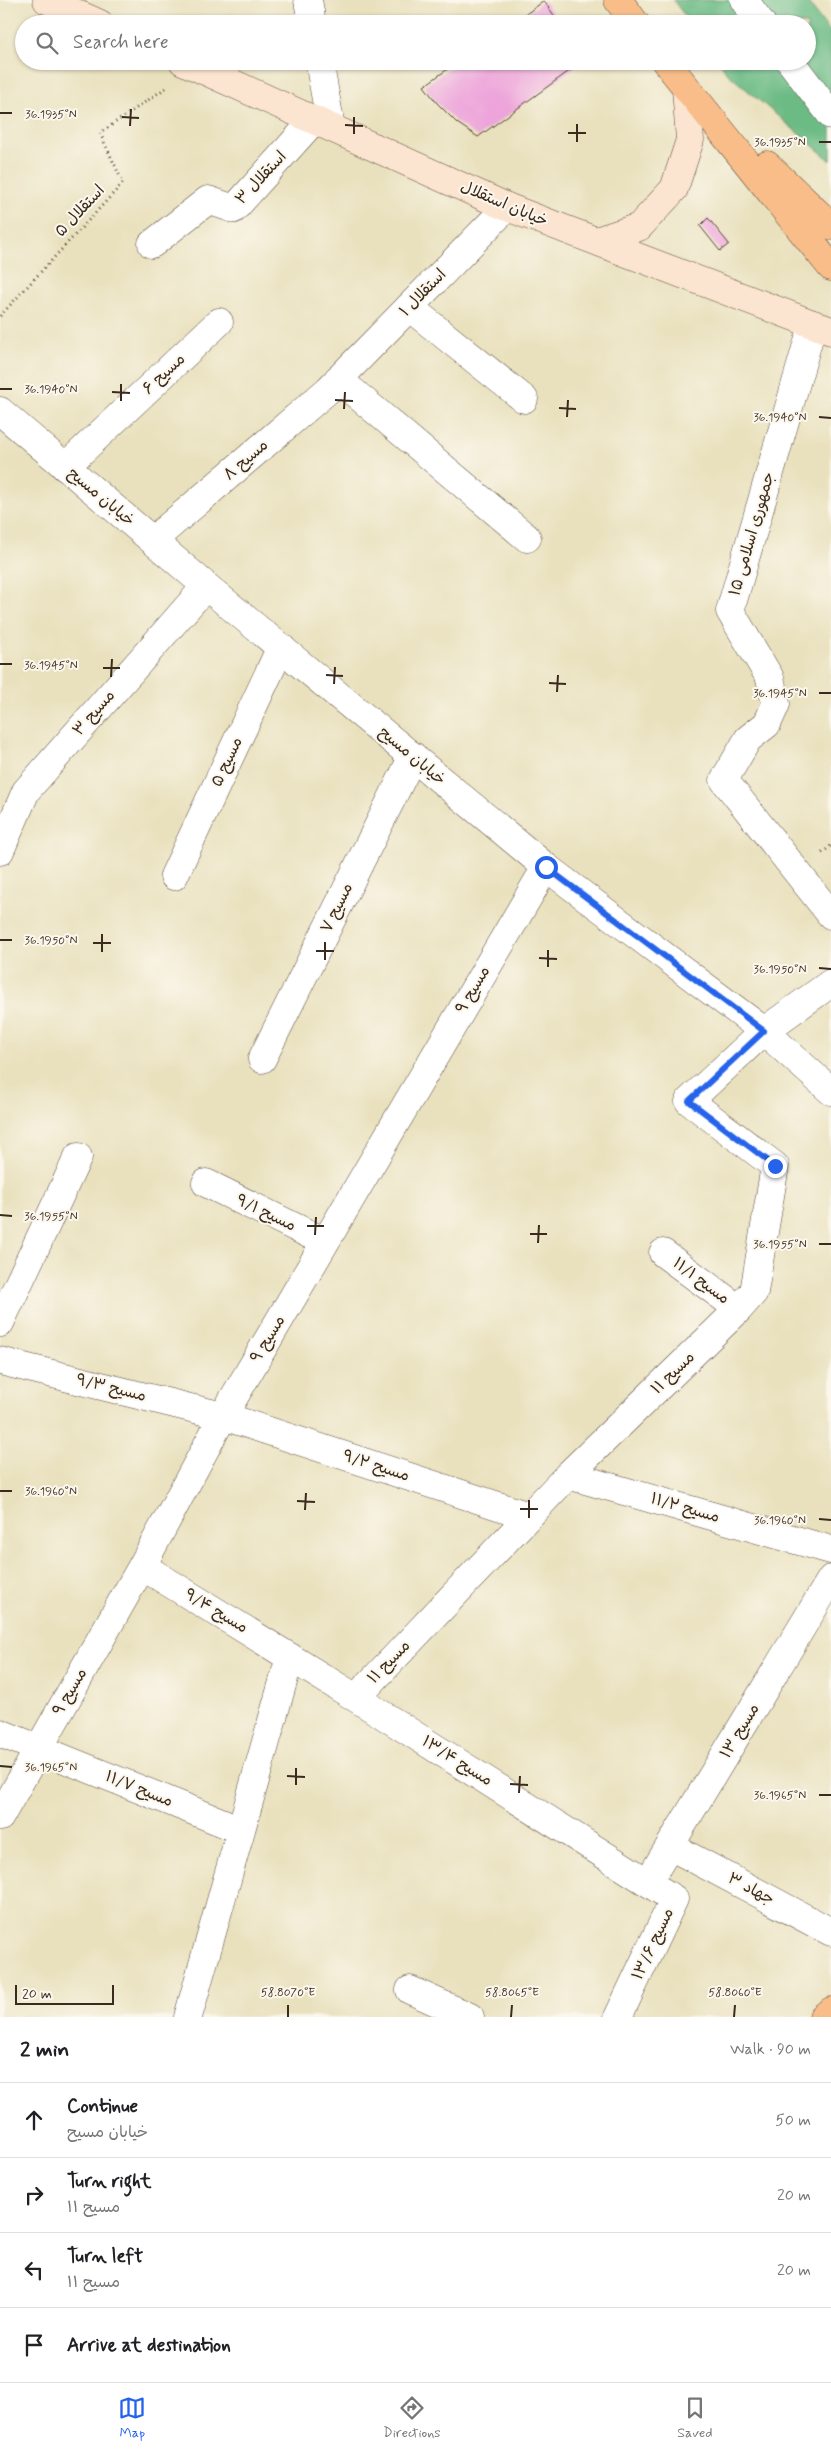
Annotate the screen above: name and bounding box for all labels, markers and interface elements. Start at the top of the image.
search box [15,15,816,70]
icon: search [33,29,61,57]
text: Search here [73,30,169,55]
text: 36.1935°N [25,107,77,123]
text: 36.1935°N [754,135,806,151]
street label: استقلال ۳ [231,147,291,209]
street label: خیابان استقلال [457,176,551,232]
street label: استقلال ۵ [50,180,110,242]
street label: استقلال ۱ [395,264,451,322]
street label: مسیح ۶ [138,349,190,399]
text: 36.1940°N [24,382,78,398]
text: 36.1940°N [753,410,807,426]
street label: مسیح ۸ [219,435,273,485]
street label: خیابان مسیح [63,463,139,531]
street label: جمهوری اسلامی ۱۵ [724,470,780,598]
text: 36.1945°N [24,658,78,674]
street label: مسیح ۳ [68,686,120,740]
text: 36.1945°N [753,686,807,702]
street label: خیابان مسیح [374,722,450,790]
street label: مسیح ۵ [206,734,248,790]
route start [535,856,558,879]
street label: مسیح ۷ [316,880,358,936]
text: 36.1950°N [25,933,77,949]
street label: مسیح ۹ [451,962,495,1018]
text: 36.1950°N [754,962,806,978]
route end [764,1155,787,1178]
street label: مسیح ۹/۱ [232,1189,300,1237]
text: 36.1955°N [24,1209,78,1225]
text: 36.1955°N [753,1237,807,1253]
street label: مسیح ۱۱/۱ [668,1253,734,1309]
street label: مسیح ۹ [246,1311,290,1367]
street label: مسیح ۱۱ [647,1347,699,1399]
street label: مسیح ۹/۳ [74,1369,148,1407]
street label: مسیح ۹/۲ [340,1445,412,1487]
text: 36.1960°N [25,1484,77,1500]
street label: مسیح ۱۱/۲ [648,1488,722,1528]
text: 36.1960°N [754,1513,806,1529]
street label: مسیح ۹/۴ [180,1584,252,1638]
street label: مسیح ۱۱ [363,1636,415,1688]
street label: مسیح ۹ [48,1664,92,1720]
street label: مسیح ۱۳ [715,1700,765,1762]
street label: مسیح ۱۳/۴ [418,1731,496,1791]
text: 36.1965°N [25,1760,77,1776]
street label: مسیح ۱۱/۷ [102,1766,176,1812]
text: 36.1965°N [754,1788,806,1804]
street label: جهاد ۳ [724,1868,778,1910]
street label: مسیح ۱۳/۶ [627,1905,679,1983]
scale bar [15,1982,114,2005]
text: 20 m [22,1985,52,2003]
text: 58.8070°E [261,1985,315,2001]
text: 58.8065°E [485,1985,539,2001]
text: 58.8060°E [708,1985,762,2001]
text: 2 min [20,2036,69,2064]
text: Walk · 90 m [730,2039,811,2060]
text: Continue [67,2094,138,2119]
icon: ahead [20,2106,48,2134]
text: 50 m [775,2110,811,2131]
text: خیابان مسیح [67,2122,148,2143]
text: Turn right [67,2169,151,2194]
icon: right [20,2181,48,2209]
text: 20 m [777,2185,811,2206]
text: مسیح ۱۱ [67,2197,120,2218]
text: Turn left [67,2244,143,2269]
icon: left [20,2256,48,2284]
text: 20 m [777,2260,811,2281]
text: مسیح ۱۱ [67,2272,120,2293]
icon: arrive [20,2331,48,2359]
text: Arrive at destination [67,2333,231,2358]
tab: Map [118,2394,146,2442]
tab: Directions [383,2394,441,2442]
tab: Saved [677,2394,713,2442]

